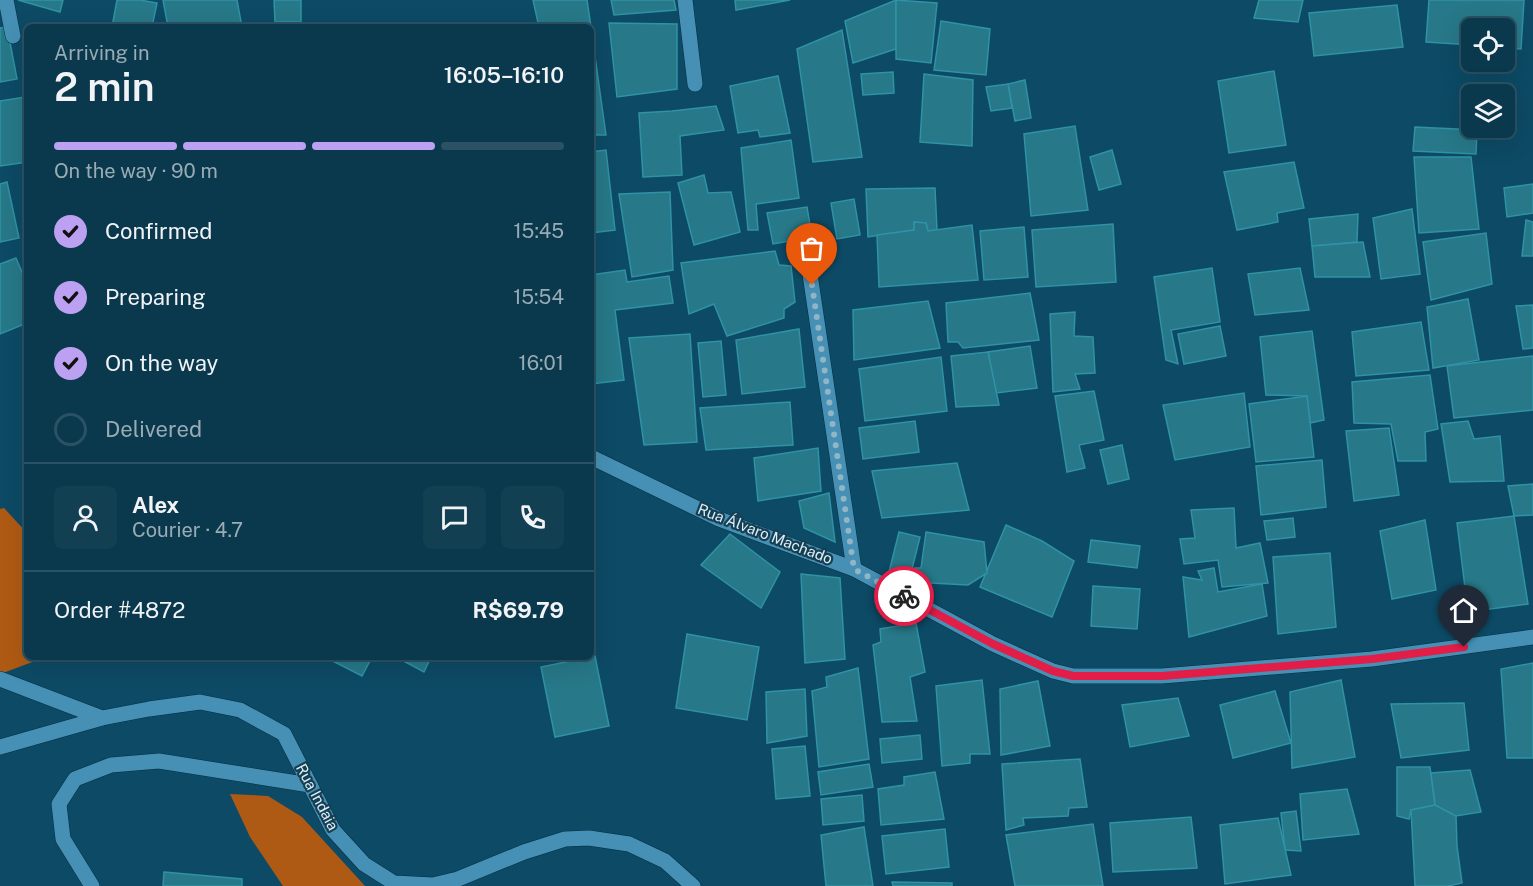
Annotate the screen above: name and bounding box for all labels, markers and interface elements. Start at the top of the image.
map controls [1461,18,1515,138]
button: locate [1461,18,1515,72]
text: Arriving in [54,41,149,65]
text: 16:05–16:10 [444,62,564,88]
text: 2 min [54,64,155,110]
button: layers [1461,84,1515,138]
text: On the way · 90 m [54,159,218,183]
icon: check [54,215,87,248]
text: Confirmed [105,218,212,244]
text: 15:45 [513,219,564,243]
pin [786,223,837,285]
icon: bag [795,232,828,265]
icon: check [54,281,87,314]
text: Preparing [105,284,206,310]
text: 15:54 [513,285,564,309]
icon: check [54,347,87,380]
text: On the way [105,350,218,376]
text: 16:01 [519,351,564,375]
text: Delivered [105,416,202,442]
button: person [54,486,117,549]
button: chat [423,486,486,549]
button: phone [501,486,564,549]
text: Alex [132,492,179,518]
street label: Rua Álvaro Machado [695,500,835,567]
text: Courier · 4.7 [132,518,243,542]
courier [874,566,934,626]
icon: bike [888,580,921,613]
pin [1438,585,1489,647]
icon: home [1447,594,1480,627]
text: Order #4872 [54,597,185,623]
text: R$69.79 [473,597,564,623]
street label: Rua Indaia [293,761,342,833]

